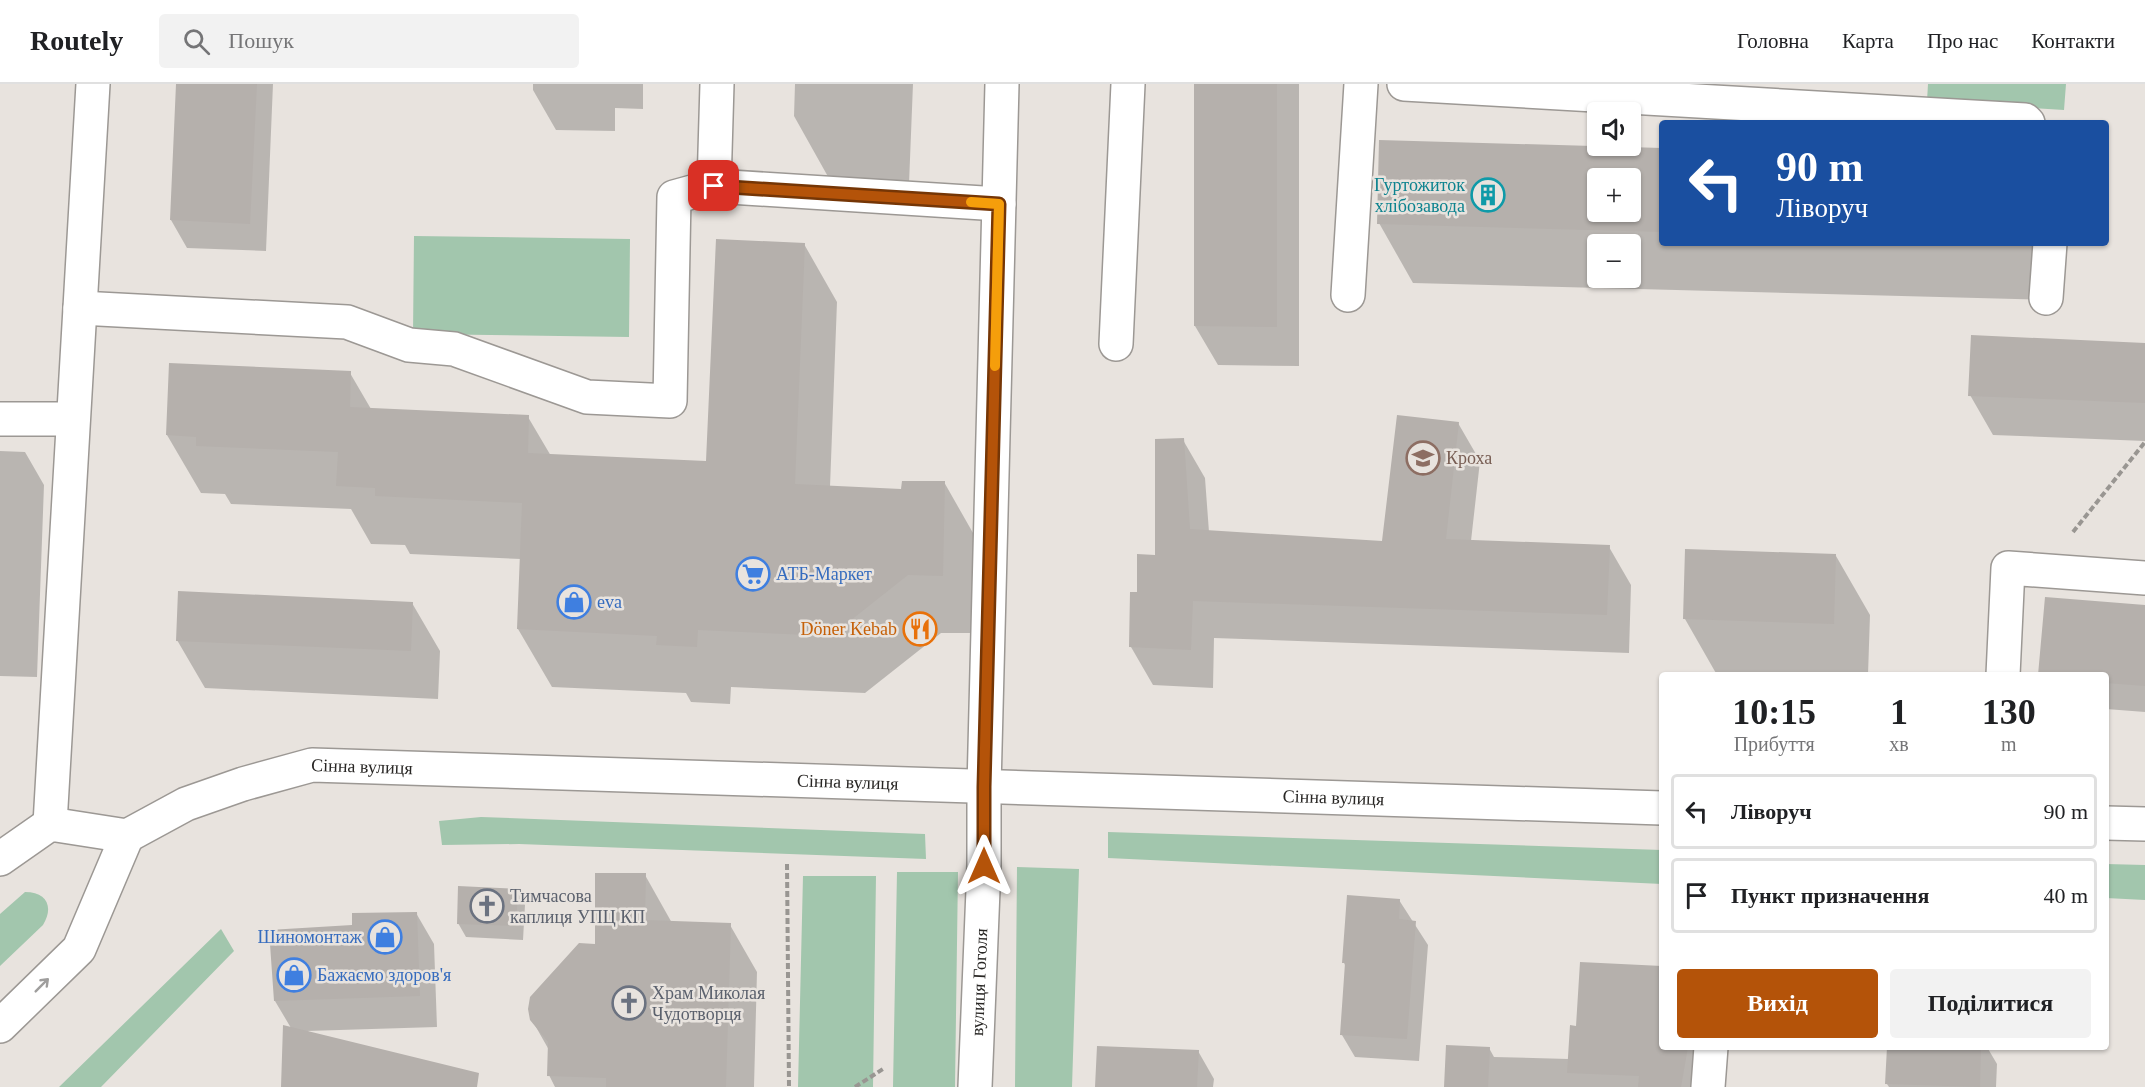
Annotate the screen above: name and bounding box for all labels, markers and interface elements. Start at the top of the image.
search box [159,14,579,68]
text: Routely [30,25,123,56]
icon: search [180,25,213,58]
text: Пошук [228,28,294,53]
text: Головна [1737,29,1809,53]
text: Карта [1842,29,1894,53]
text: Про нас [1927,29,1998,53]
text: Контакти [2031,29,2115,53]
map controls [1587,102,1641,288]
button: sound [1587,102,1641,156]
icon: left [1677,144,1755,222]
text: 90 m [1776,144,1864,190]
pin [688,160,739,211]
button: + [1587,168,1641,222]
icon: arrive [697,169,730,202]
place label: Гуртожиток хлібозавода [1374,175,1465,216]
building icon: Гуртожиток хлібозавода [1470,177,1506,213]
text: Ліворуч [1776,193,1868,223]
button: − [1587,234,1641,288]
school or university icon: Кроха [1405,440,1441,476]
place label: Кроха [1446,448,1492,468]
supermarket icon: АТБ-Маркет [735,556,771,592]
place label: АТБ-Маркет [776,564,872,584]
shop icon: eva [556,584,592,620]
place label: eva [597,592,622,612]
restaurant icon: Döner Kebab [902,611,938,647]
place label: Döner Kebab [801,619,897,639]
text: 10:15 [1732,692,1816,732]
text: 1 [1890,692,1908,732]
text: 130 [1982,692,2036,732]
text: Прибуття [1734,733,1815,755]
text: хв [1889,733,1909,755]
text: m [2001,733,2017,755]
street label: Сінна вулиця [311,755,413,778]
street label: Сінна вулиця [797,770,899,794]
street label: Сінна вулиця [1282,786,1384,809]
icon: left [1680,795,1713,828]
text: Ліворуч [1731,799,1812,824]
text: 90 m [2043,799,2088,824]
position arrow [952,834,1016,898]
icon: arrive [1680,879,1713,912]
text: Пункт призначення [1731,883,1929,908]
text: 40 m [2043,883,2088,908]
place label: Тимчасова каплиця УПЦ КП [510,886,645,927]
church icon: Тимчасова каплиця УПЦ КП [469,888,505,924]
shop icon: Шиномонтаж [367,919,403,955]
place label: Шиномонтаж [257,927,363,947]
street label: вулиця Гоголя [967,928,991,1036]
shop icon: Бажаємо здоров'я [276,957,312,993]
place label: Бажаємо здоров'я [317,965,451,985]
button: Вихід [1677,969,1878,1038]
button: Поділитися [1890,969,2091,1038]
one-way arrow [34,978,49,993]
place label: Храм Миколая Чудотворця [652,983,765,1024]
church icon: Храм Миколая Чудотворця [611,985,647,1021]

